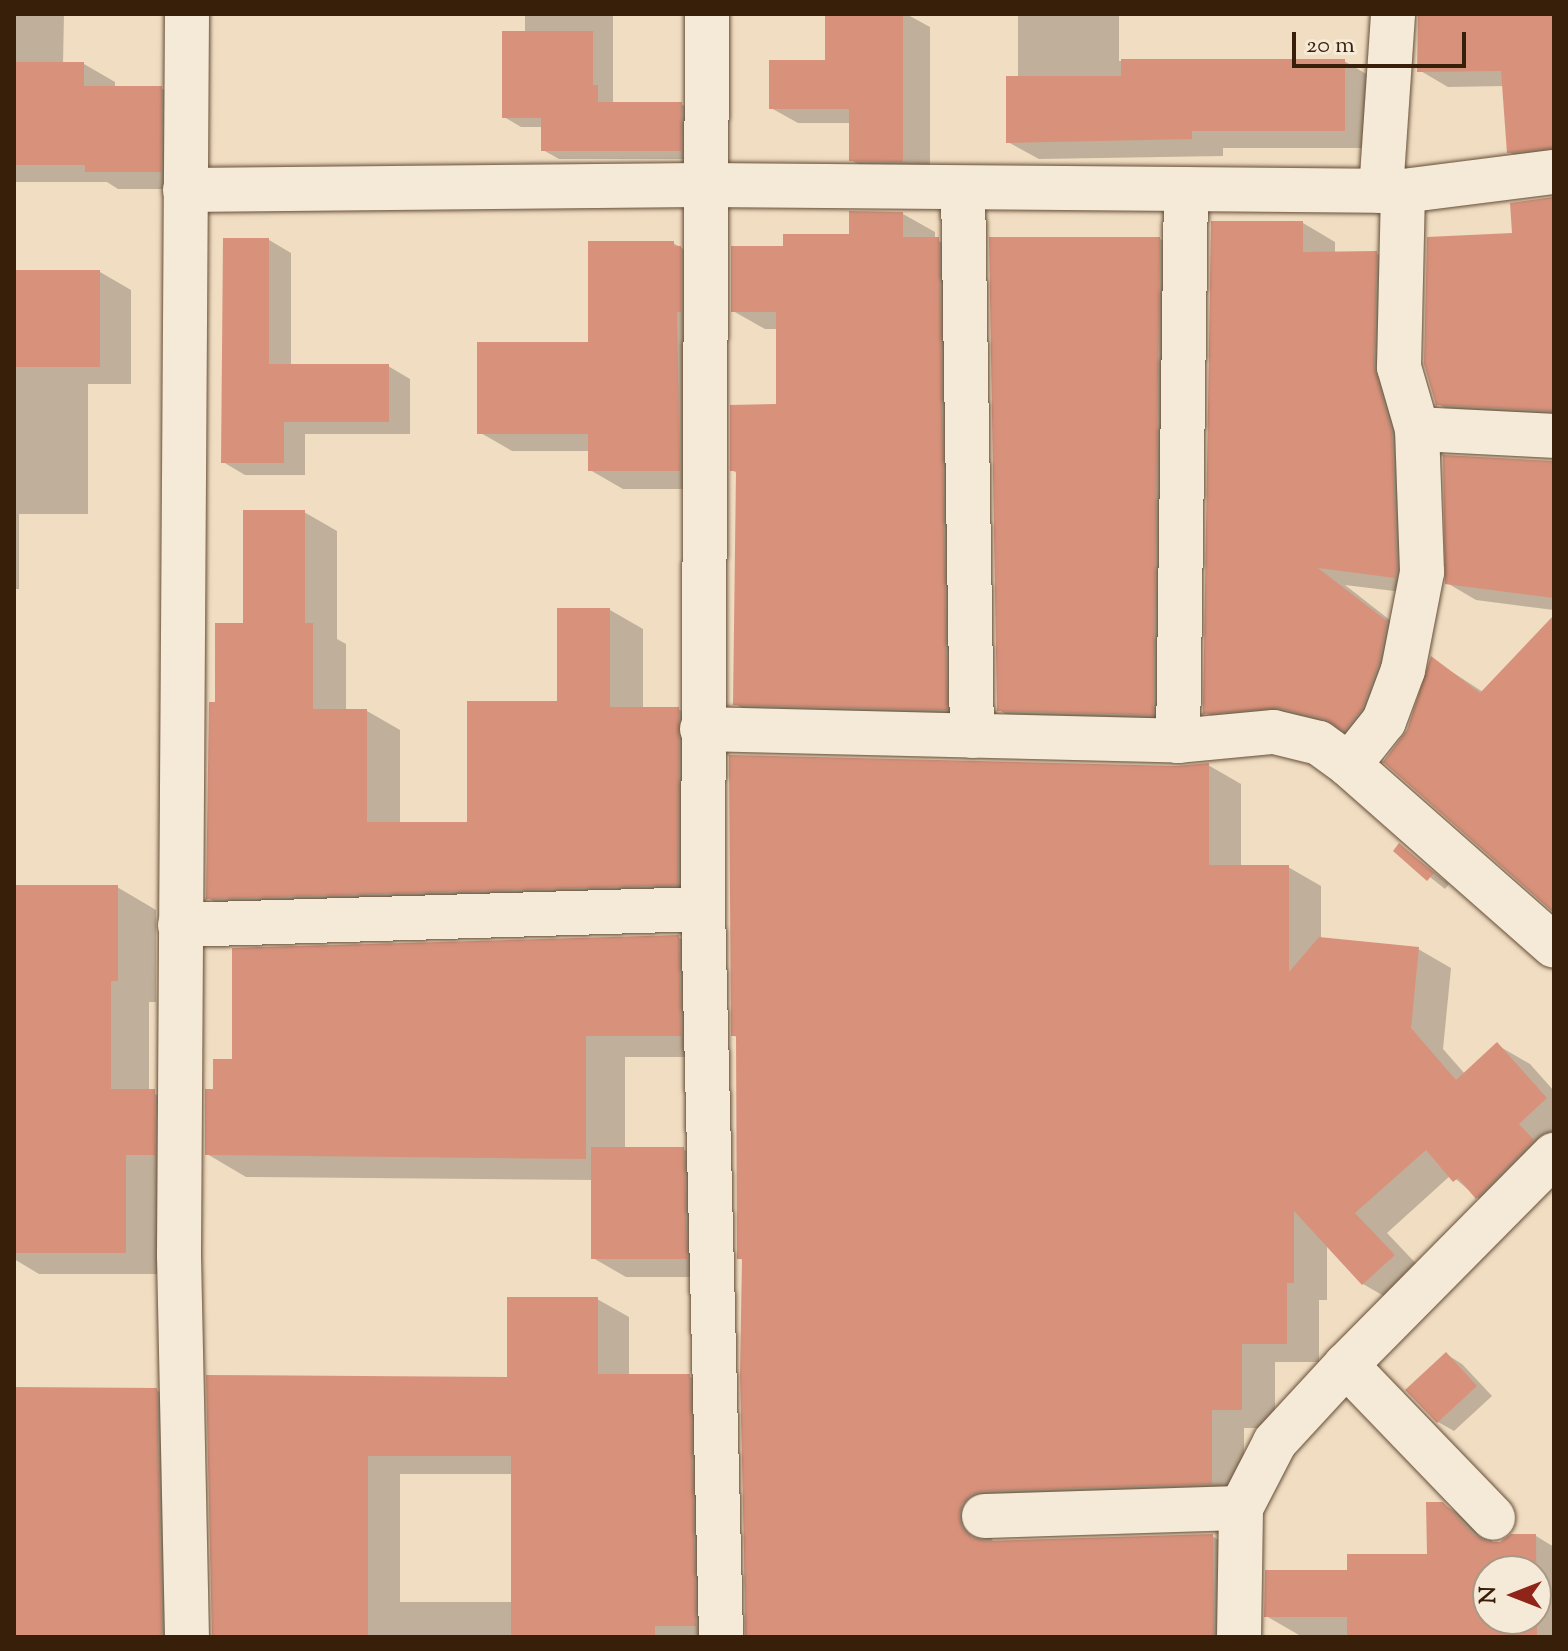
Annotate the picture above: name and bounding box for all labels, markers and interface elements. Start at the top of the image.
scale bar [1296,16,1470,66]
text: 20 m [1306,29,1355,63]
north arrow [1472,1555,1552,1635]
text: N [1474,1586,1506,1604]

